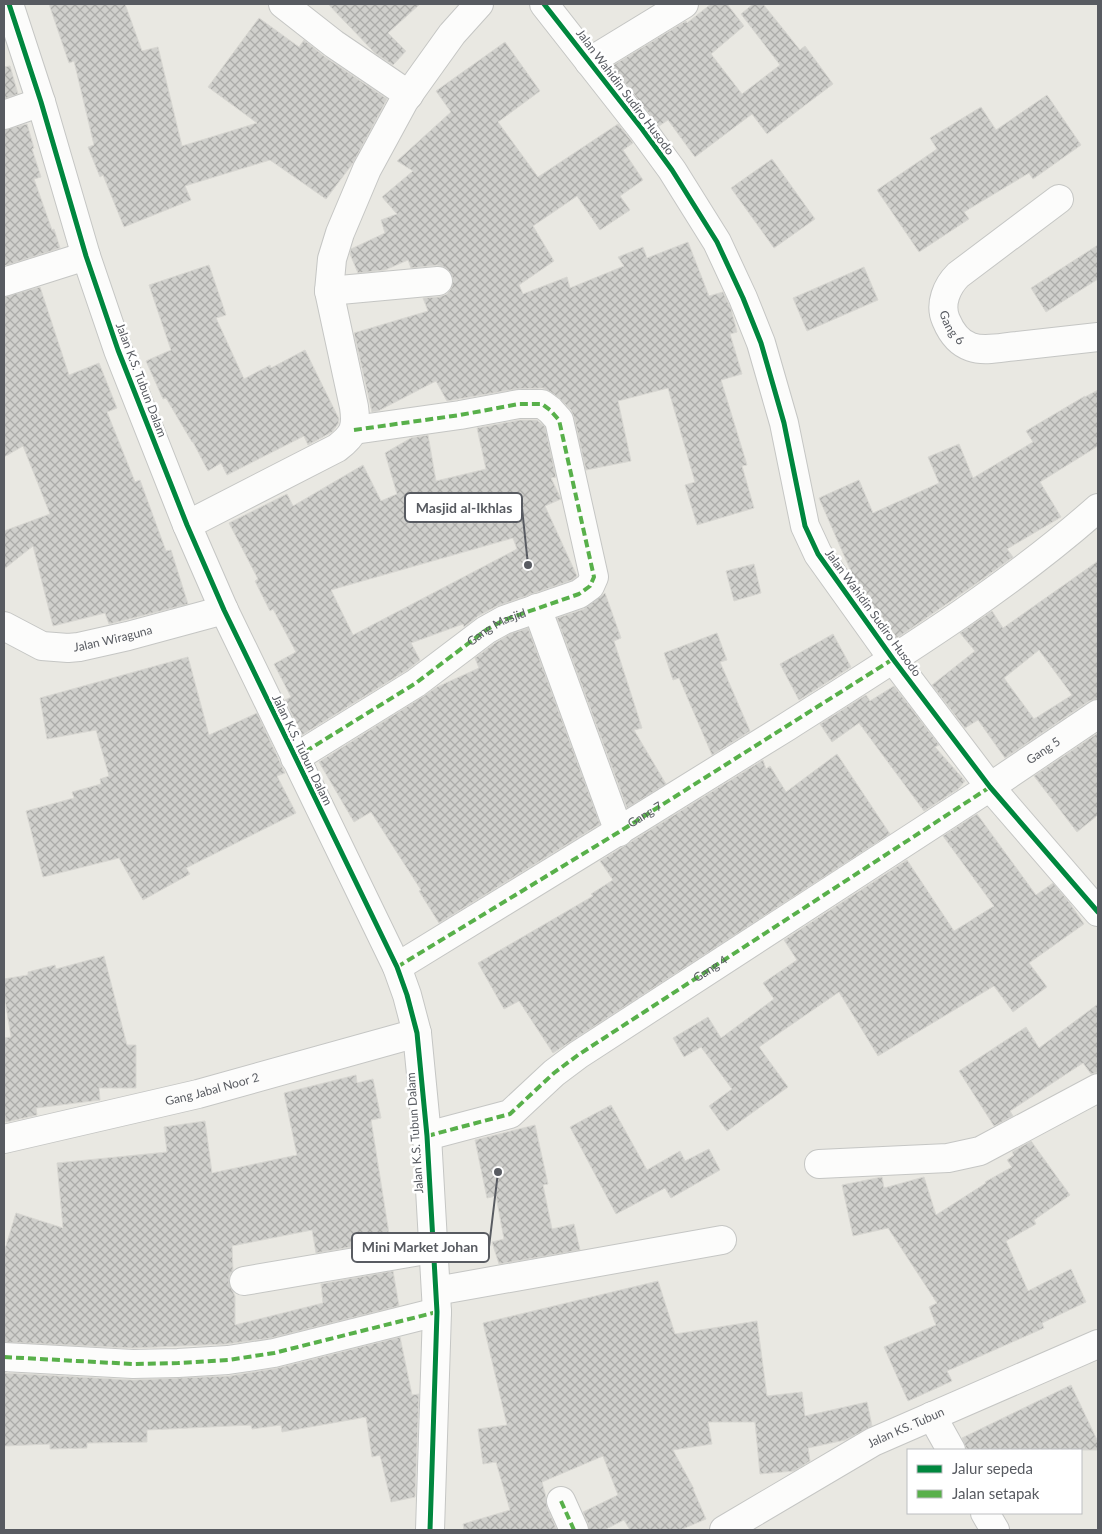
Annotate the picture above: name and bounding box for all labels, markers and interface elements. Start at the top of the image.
street label: Jalan Wahidin Sudiro Husodo [573,26,678,158]
street label: Gang 6 [936,309,968,348]
street label: Jalan K.S. Tubun Dalam [113,320,170,439]
callout: Masjid al-Ikhlas [405,493,522,522]
text: Masjid al-Ikhlas [416,499,512,516]
street label: Jalan Wahidin Sudiro Husodo [822,546,925,679]
street label: Gang Masjid [464,605,528,649]
street label: Jalan Wiraguna [73,622,154,654]
street label: Jalan K.S. Tubun Dalam [269,692,336,808]
street label: Gang 5 [1023,734,1063,767]
street label: Gang 7 [625,798,665,831]
street label: Gang 4 [690,952,730,985]
street label: Gang Jabal Noor 2 [164,1069,261,1108]
street label: Jalan K.S. Tubun Dalam [403,1072,426,1194]
callout: Mini Market Johan [352,1233,489,1262]
text: Mini Market Johan [362,1238,478,1255]
street label: Jalan KS. Tubun [865,1404,946,1451]
legend [907,1449,1082,1514]
text: Jalur sepeda [952,1459,1033,1477]
text: Jalan setapak [952,1484,1040,1502]

